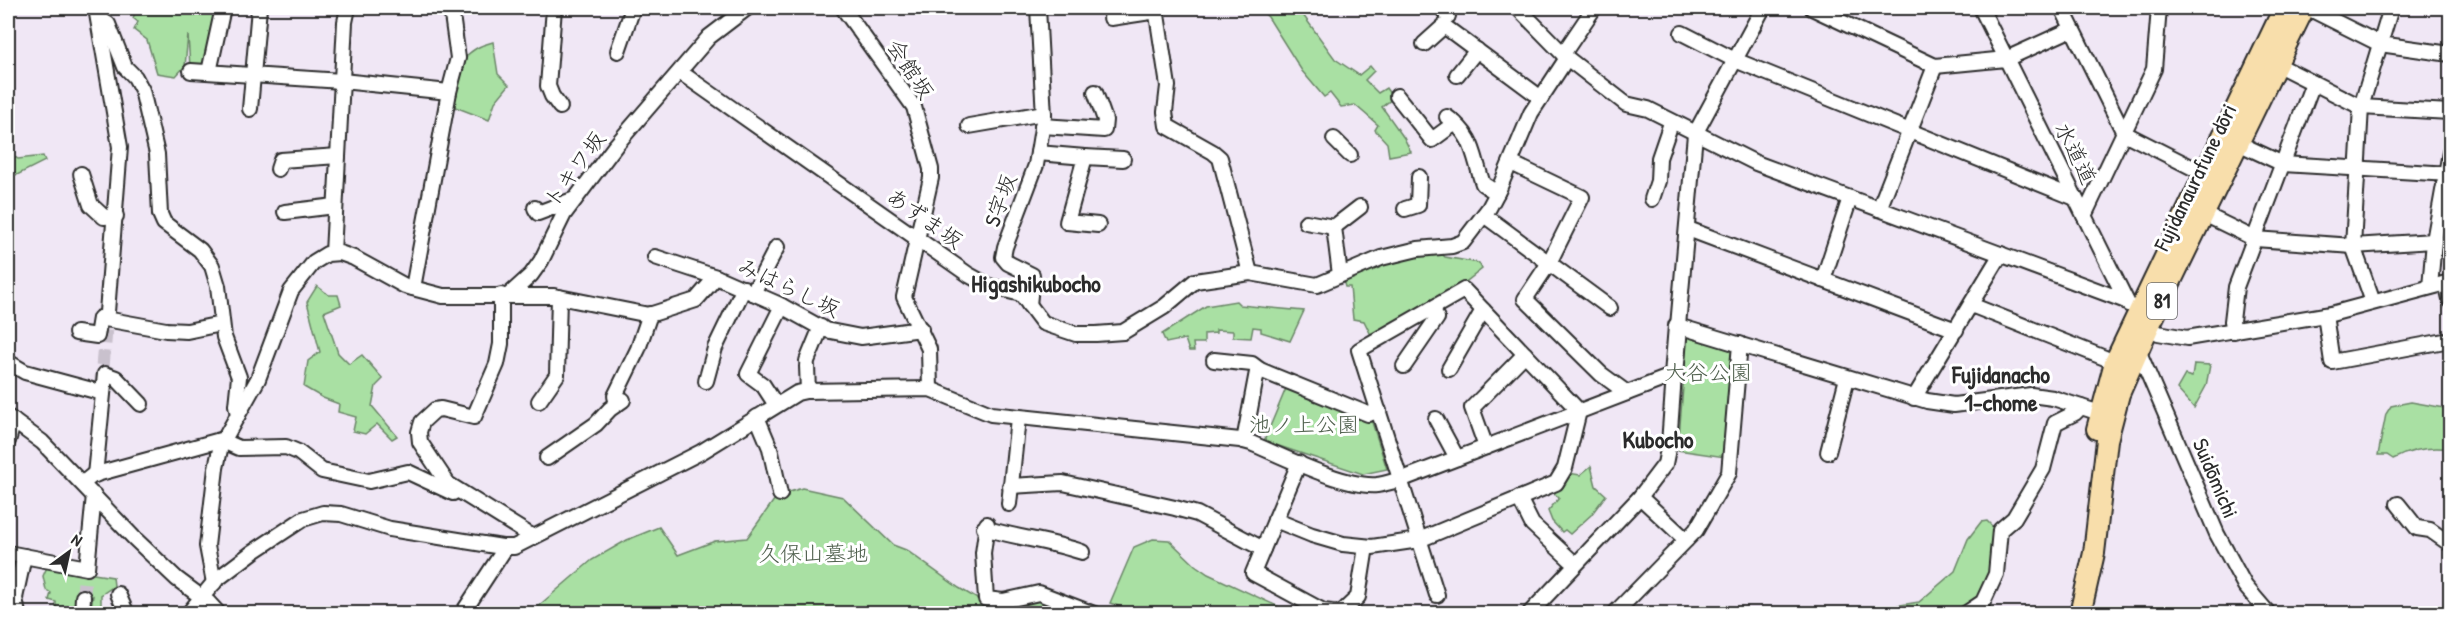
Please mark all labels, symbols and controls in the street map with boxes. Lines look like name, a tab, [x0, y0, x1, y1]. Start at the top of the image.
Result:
street label: 会館坂	[880, 33, 942, 105]
street label: Fujidanaurafune dōri	[2146, 98, 2244, 256]
street label: 水道道	[2048, 117, 2104, 189]
street label: トキワ坂	[536, 125, 612, 213]
street label: S字坂	[977, 169, 1023, 231]
street label: あずま坂	[881, 181, 969, 255]
street label: みはらし坂	[733, 250, 845, 324]
district label: Higashikubocho	[971, 267, 1101, 300]
road number: 81	[2147, 283, 2177, 319]
park label: 大谷公園	[1664, 357, 1752, 387]
district label: Fujidanacho 1-chome	[1951, 358, 2050, 418]
park label: 池ノ上公園	[1249, 409, 1359, 439]
district label: Kubocho	[1623, 423, 1694, 455]
street label: Suidōmichi	[2186, 434, 2246, 522]
north arrow	[39, 522, 99, 582]
text: N	[68, 528, 87, 551]
park label: 久保山墓地	[758, 538, 868, 568]

